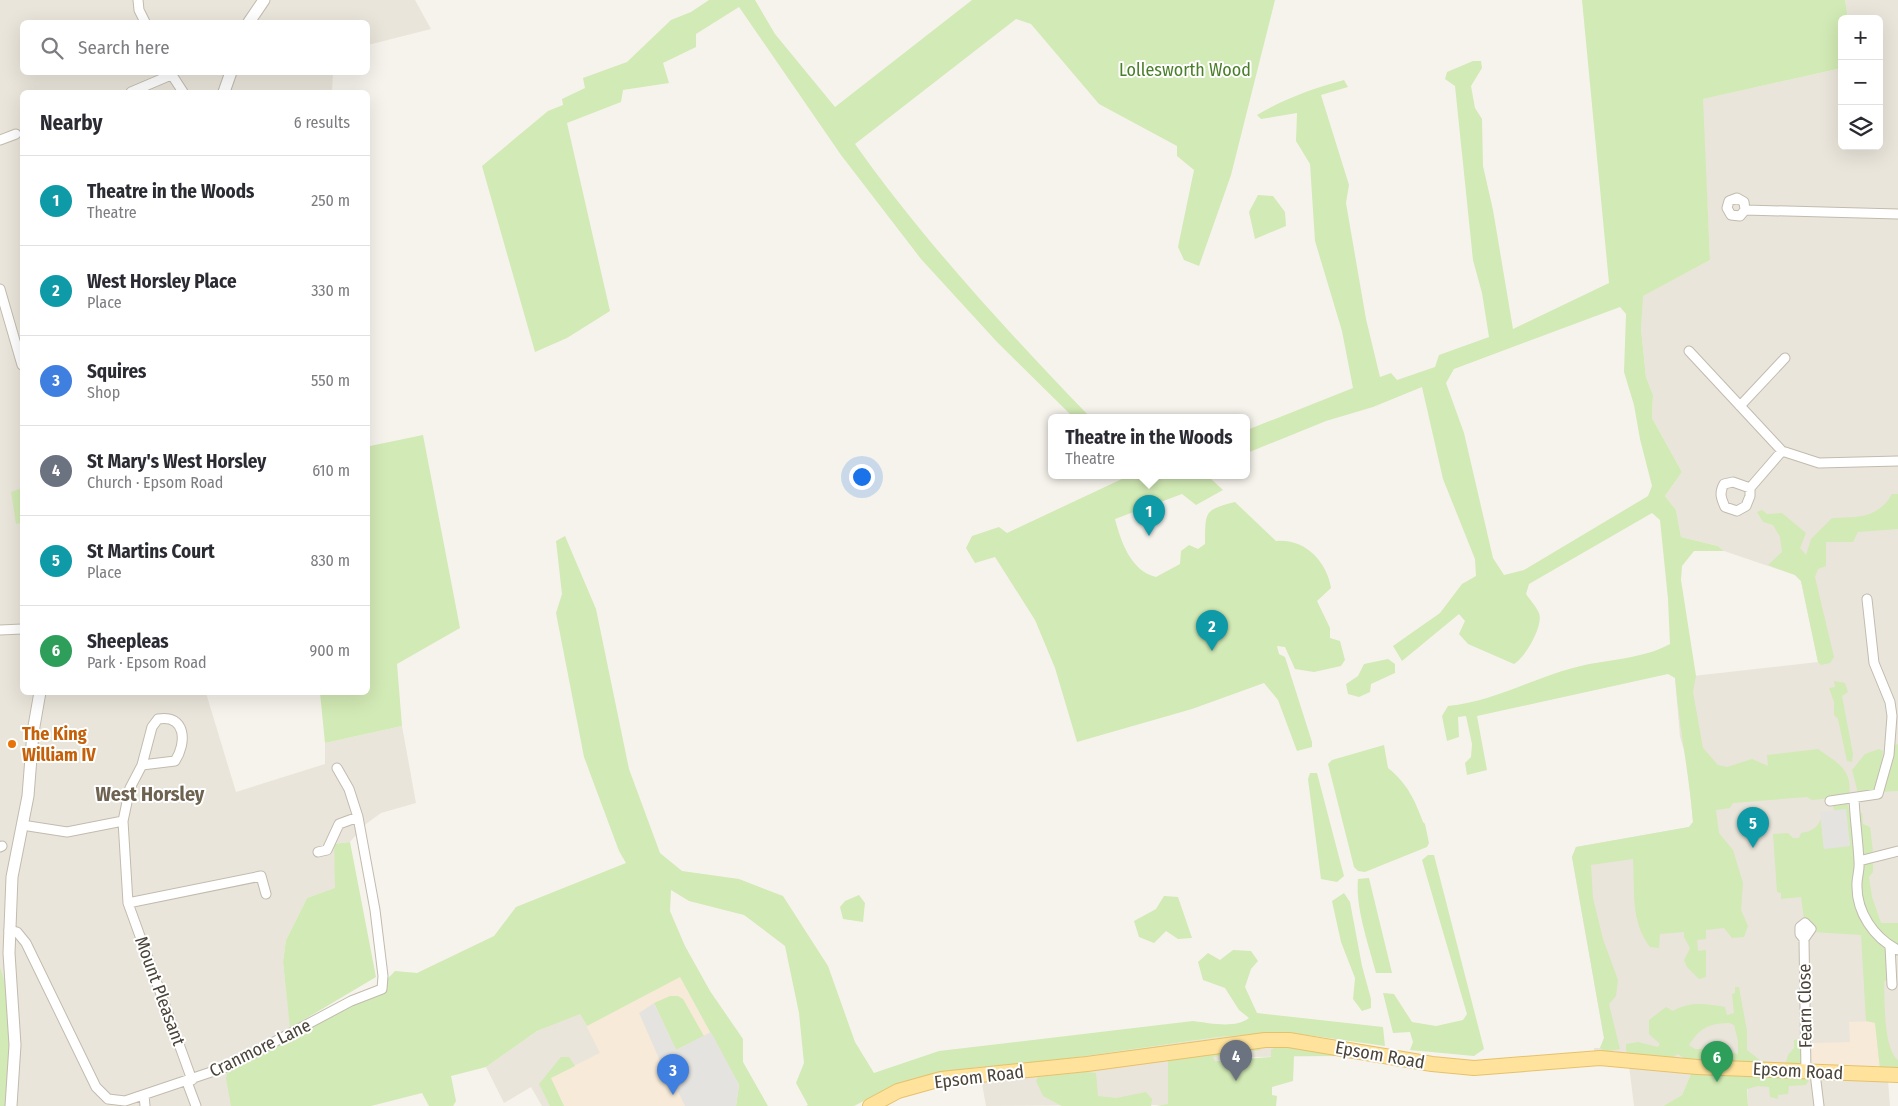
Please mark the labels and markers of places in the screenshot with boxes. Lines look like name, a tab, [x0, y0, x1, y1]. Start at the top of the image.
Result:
pin: 1	[1133, 495, 1165, 536]
pin: 2	[1196, 610, 1228, 651]
place label: The King William IV	[22, 723, 96, 766]
marker: The King William IV	[6, 738, 18, 750]
pin: 5	[1737, 807, 1769, 848]
pin: 4	[1220, 1040, 1252, 1081]
pin: 6	[1701, 1041, 1733, 1082]
pin: 3	[657, 1054, 689, 1095]

